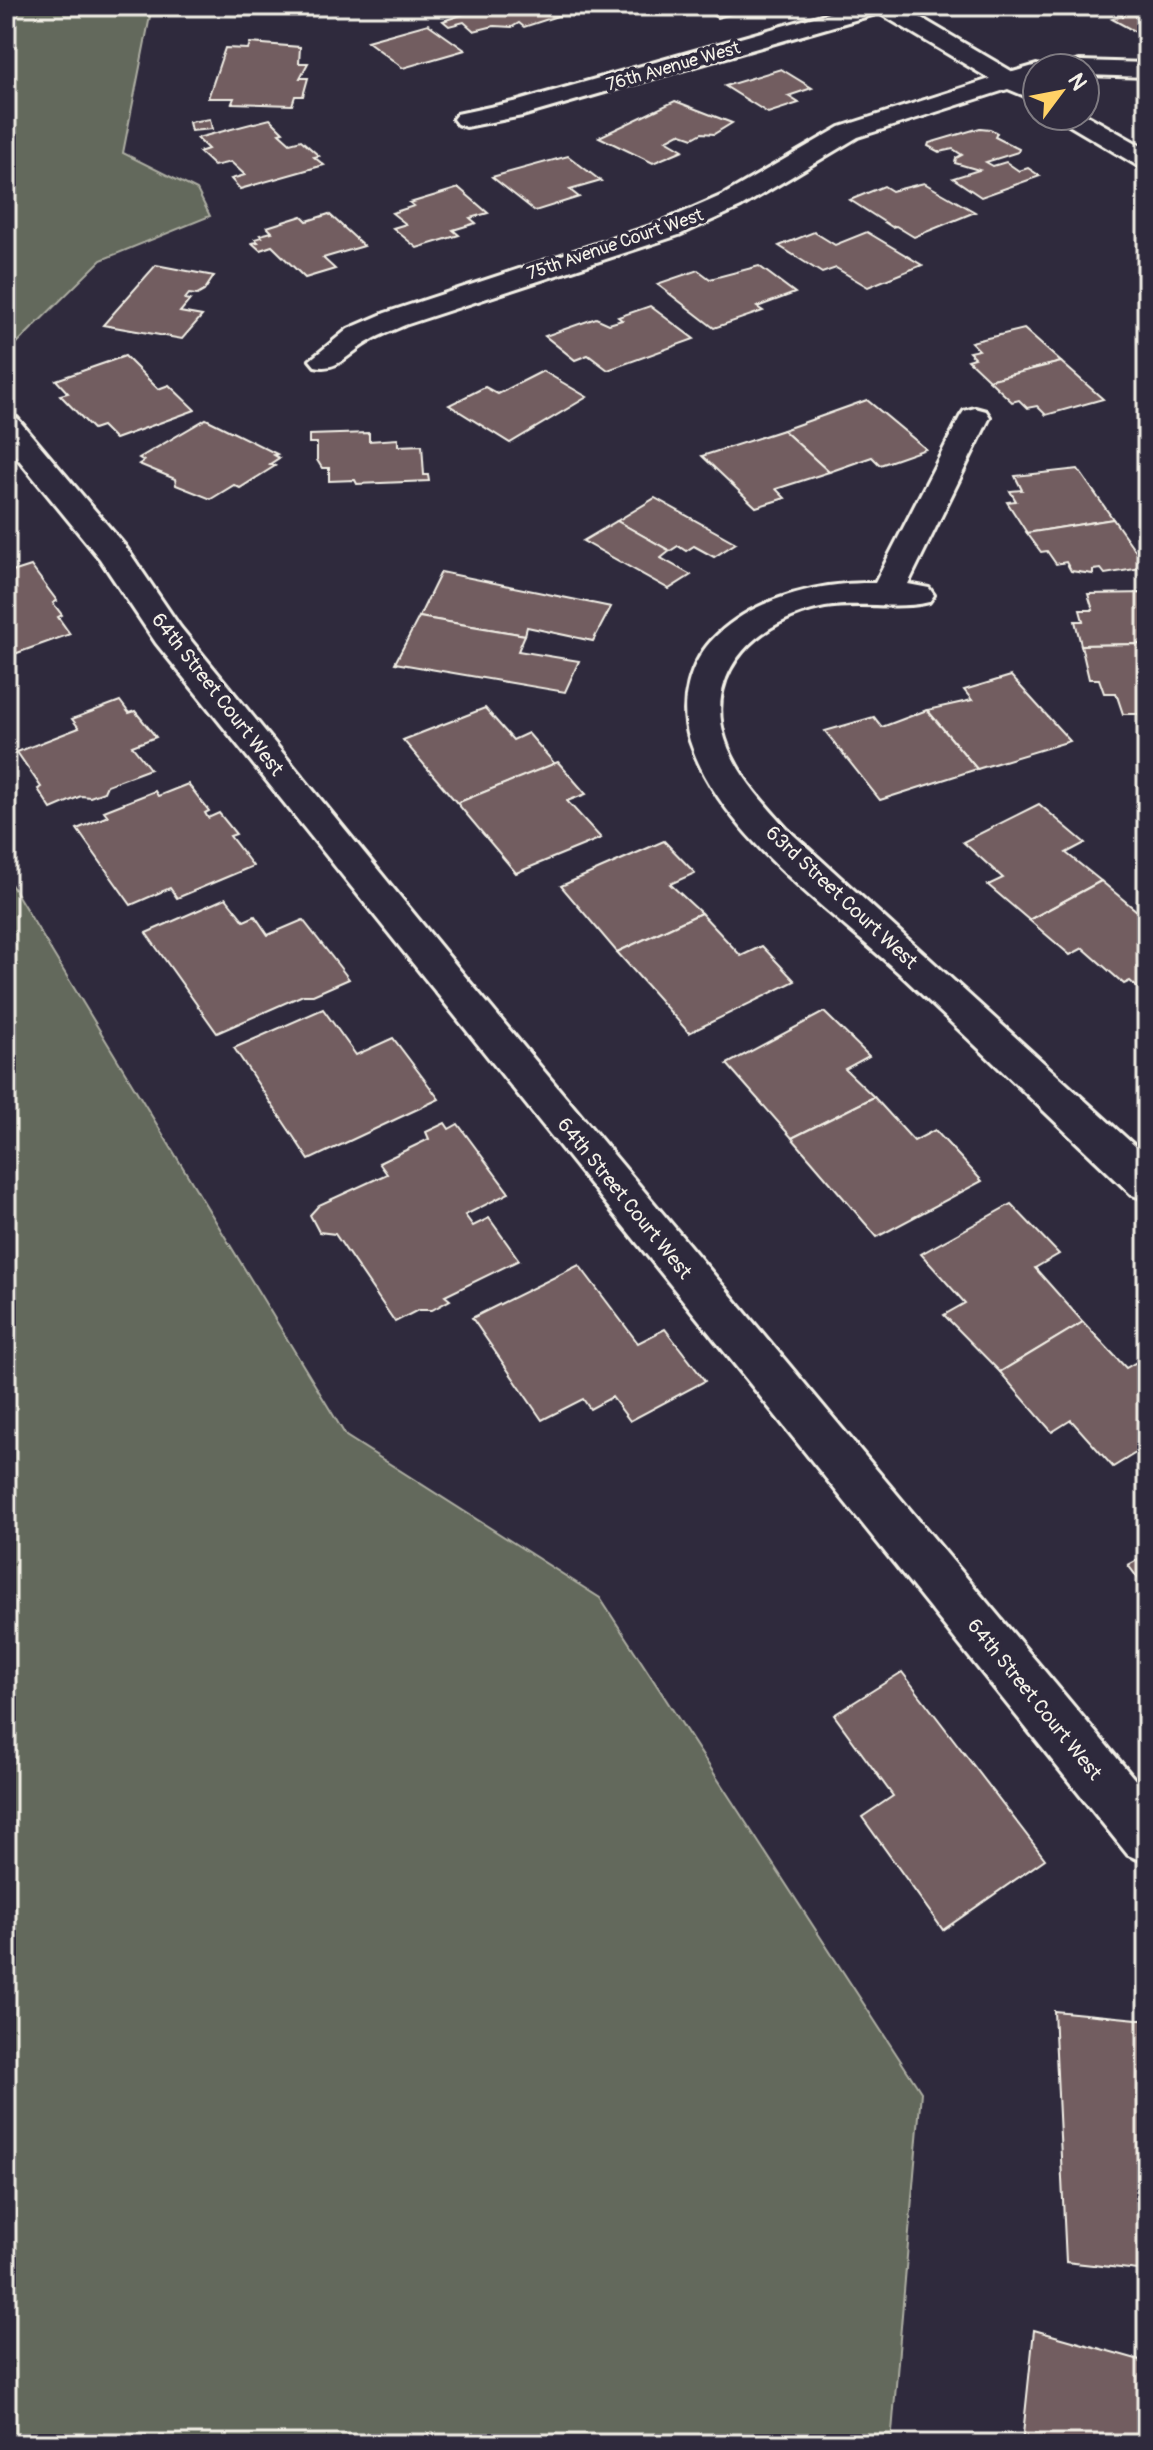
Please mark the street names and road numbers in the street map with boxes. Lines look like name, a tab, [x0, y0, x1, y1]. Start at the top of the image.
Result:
street label: 76th Avenue West	[603, 36, 744, 97]
street label: 75th Avenue Court West	[524, 203, 707, 285]
street label: 64th Street Court West	[146, 608, 290, 782]
street label: 63rd Street Court West	[760, 820, 924, 975]
street label: 64th Street Court West	[552, 1113, 698, 1285]
street label: 64th Street Court West	[962, 1614, 1108, 1786]

